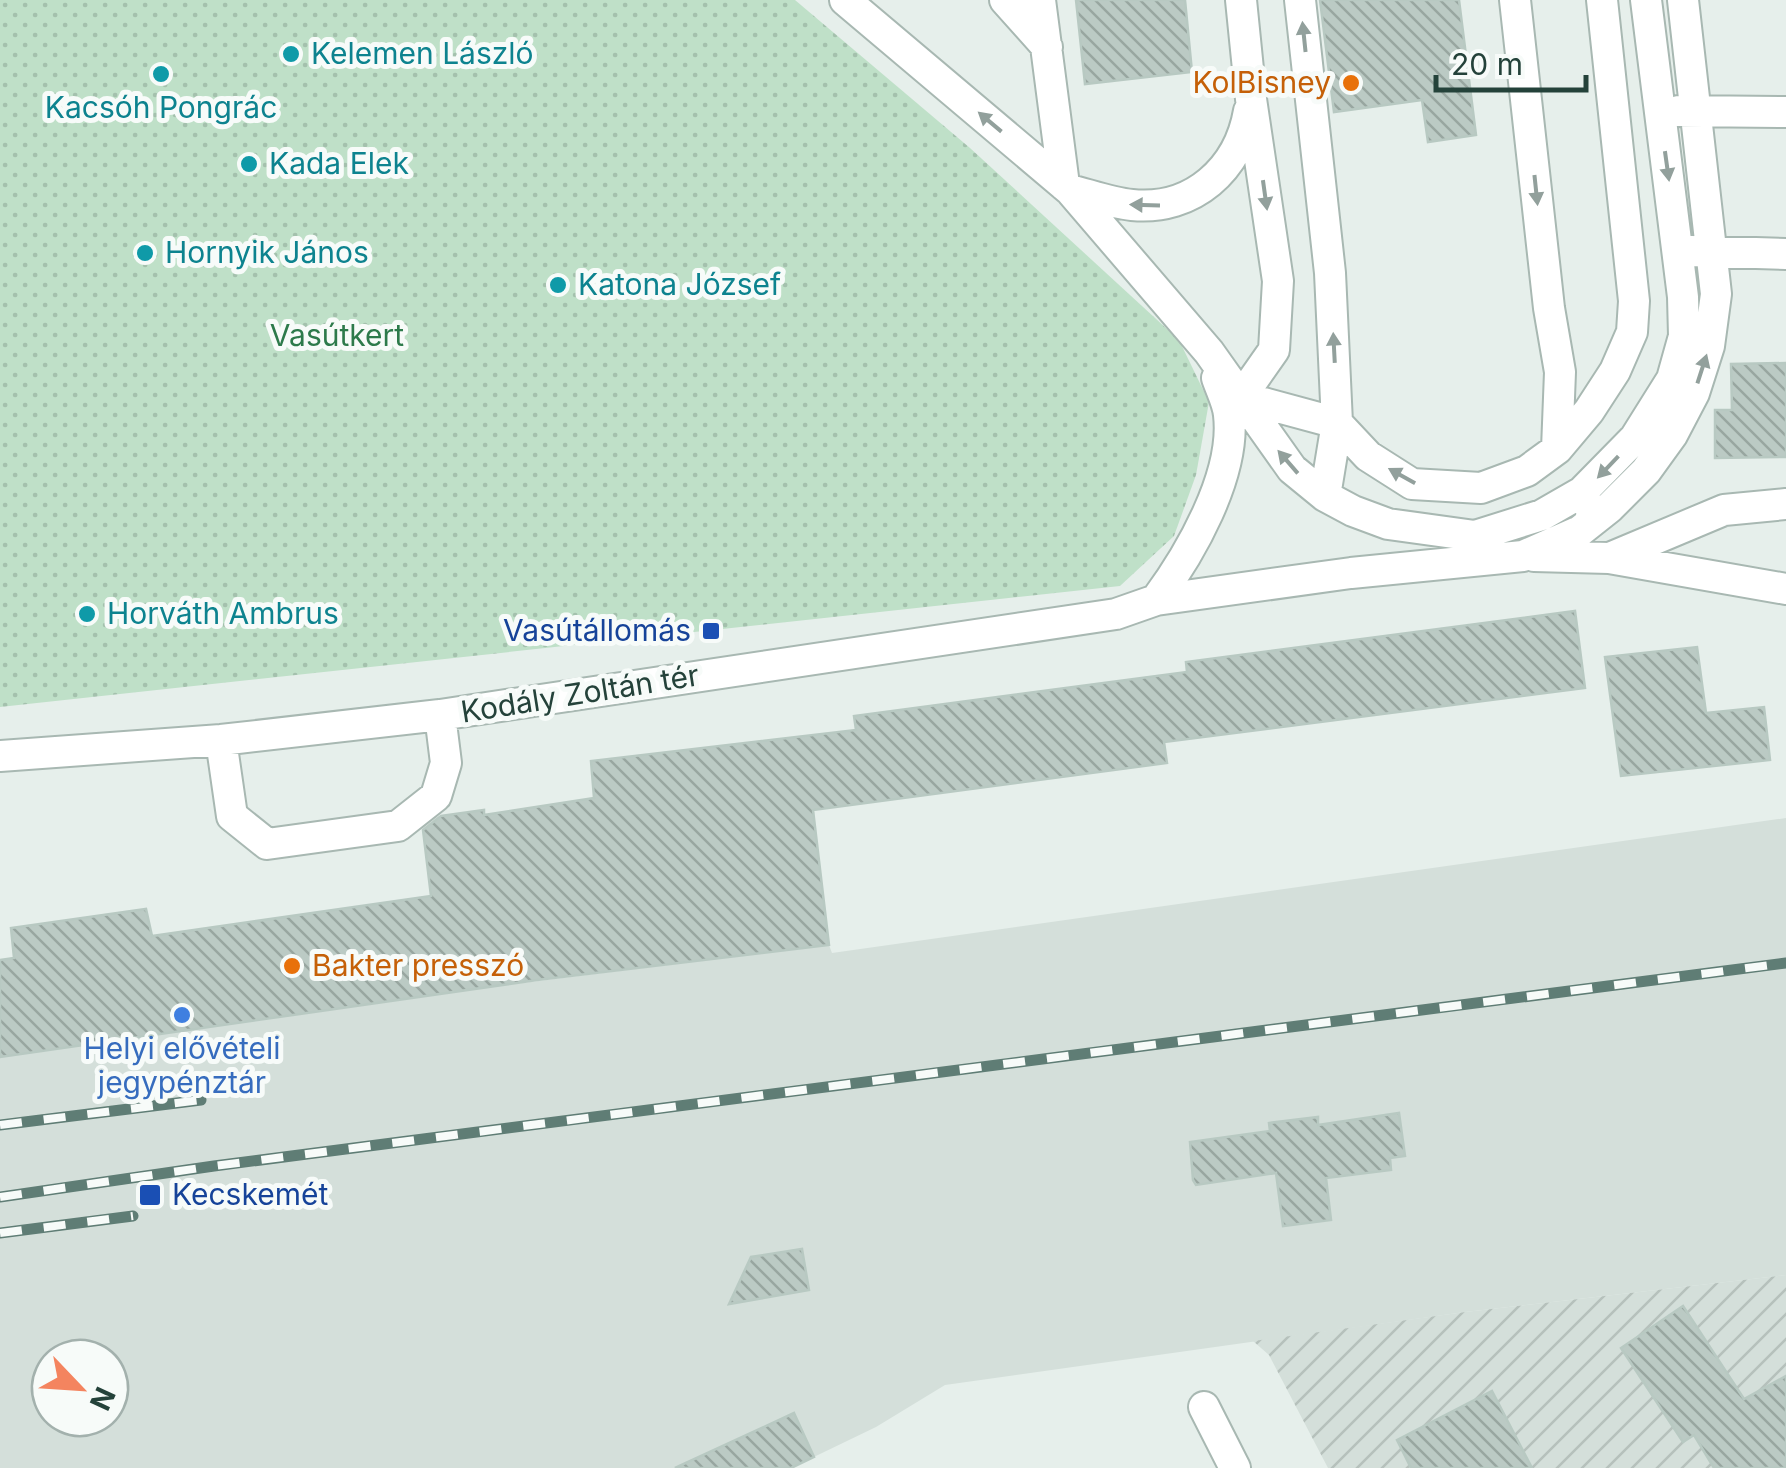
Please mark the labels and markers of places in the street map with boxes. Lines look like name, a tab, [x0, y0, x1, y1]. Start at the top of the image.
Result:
place label: Kelemen László	[311, 35, 534, 71]
marker: Kelemen László	[280, 43, 302, 65]
marker: Kacsóh Pongrác	[150, 63, 172, 85]
place label: KolBisney	[1193, 64, 1331, 100]
marker: KolBisney	[1340, 72, 1362, 94]
place label: Kacsóh Pongrác	[45, 89, 277, 125]
place label: Kada Elek	[269, 145, 409, 181]
marker: Kada Elek	[238, 153, 260, 175]
place label: Hornyik János	[165, 234, 369, 270]
marker: Hornyik János	[134, 242, 156, 264]
place label: Katona József	[578, 266, 781, 302]
marker: Katona József	[547, 274, 569, 296]
place label: Horváth Ambrus	[107, 595, 339, 631]
marker: Horváth Ambrus	[76, 603, 98, 625]
place label: Vasútállomás	[503, 612, 691, 648]
marker: Vasútállomás	[700, 620, 722, 642]
place label: Bakter presszó	[312, 947, 524, 983]
marker: Bakter presszó	[281, 955, 303, 977]
marker: Helyi elővételi jegypénztár	[171, 1004, 193, 1026]
place label: Helyi elővételi jegypénztár	[83, 1030, 281, 1100]
place label: Kecskemét	[172, 1176, 328, 1212]
marker: Kecskemét	[137, 1182, 163, 1208]

